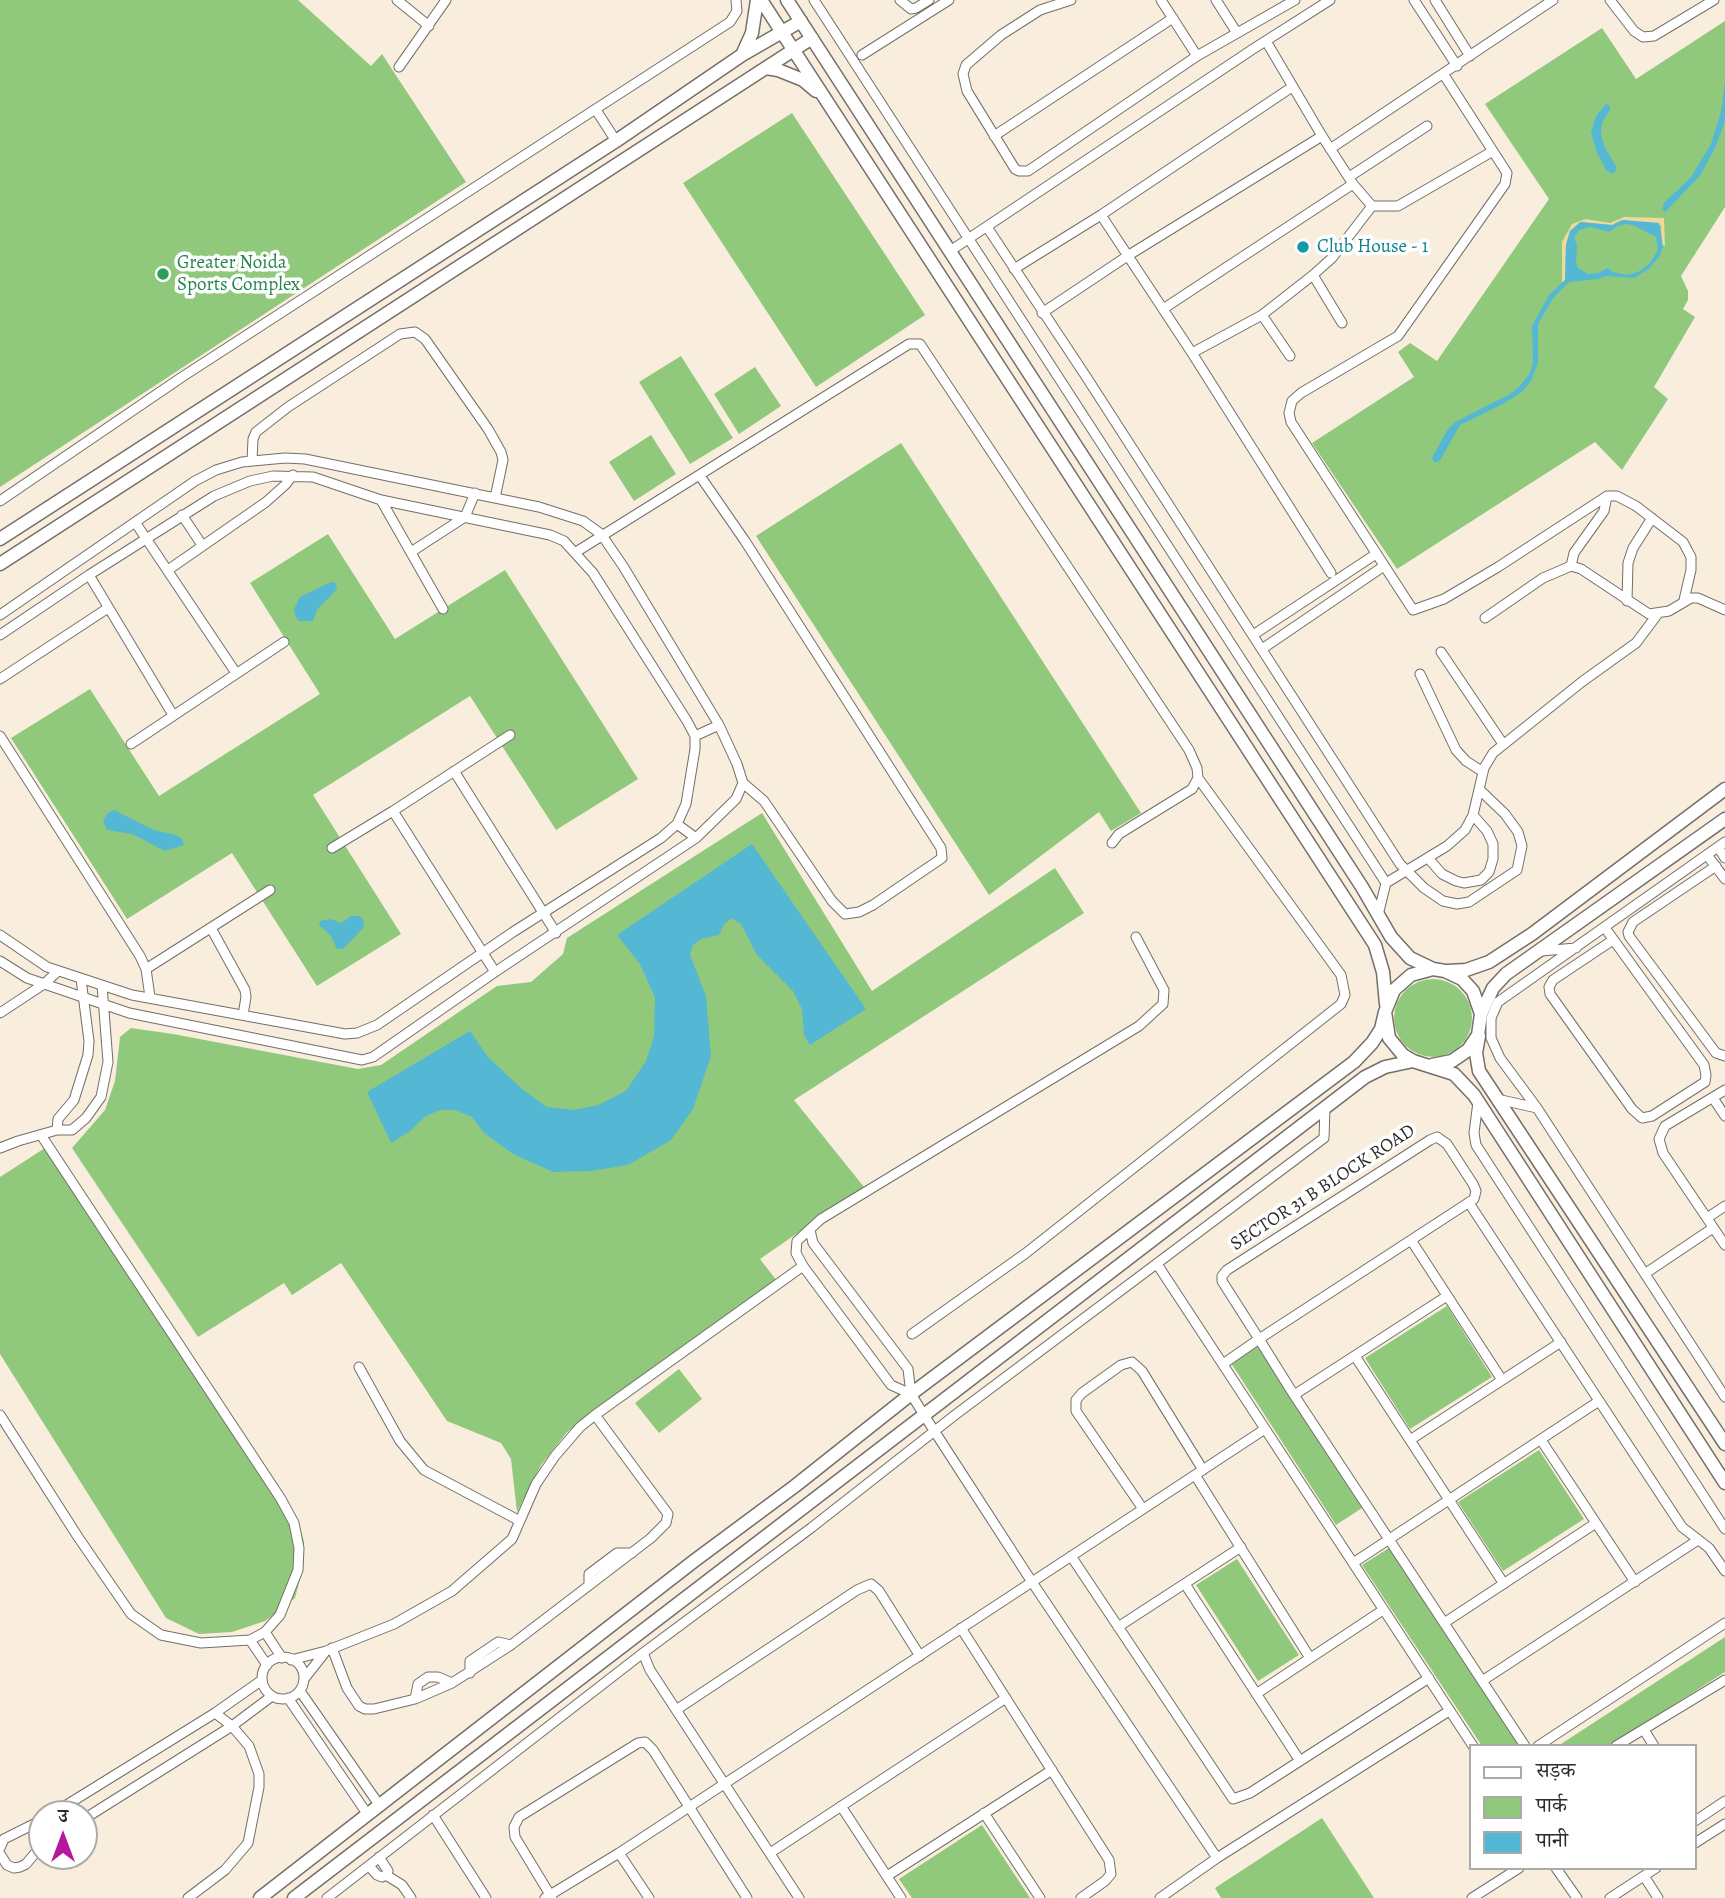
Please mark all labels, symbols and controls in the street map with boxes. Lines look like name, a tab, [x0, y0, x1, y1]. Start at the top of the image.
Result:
place label: Club House - 1	[1317, 236, 1428, 258]
marker: Club House - 1	[1295, 239, 1311, 255]
place label: Greater Noida Sports Complex	[177, 252, 300, 296]
marker: Greater Noida Sports Complex	[155, 266, 171, 282]
street label: SECTOR 31 B BLOCK ROAD	[1227, 1120, 1419, 1256]
legend	[1470, 1744, 1697, 1870]
text: सड़क	[1536, 1756, 1575, 1784]
text: पार्क	[1536, 1791, 1567, 1819]
north arrow	[28, 1800, 98, 1870]
text: उ	[58, 1803, 68, 1829]
text: पानी	[1536, 1826, 1568, 1854]

